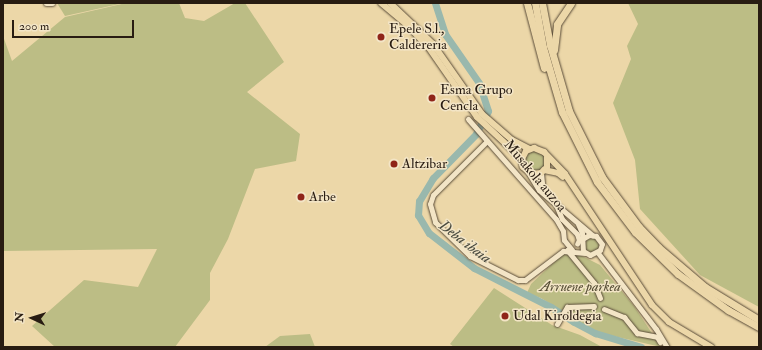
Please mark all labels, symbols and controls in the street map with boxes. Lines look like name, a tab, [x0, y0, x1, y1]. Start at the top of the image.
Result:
scale bar	[14, 12, 136, 38]
text: 200 m	[19, 19, 49, 34]
place label: Epele S.l., Caldereria	[389, 21, 447, 54]
marker: Epele S.l., Caldereria	[376, 32, 386, 42]
place label: Esma Grupo Cencla	[440, 82, 512, 114]
marker: Esma Grupo Cencla	[427, 93, 437, 103]
street label: Musakola auzoa	[500, 137, 570, 215]
place label: Altzibar	[402, 156, 447, 172]
marker: Altzibar	[389, 159, 399, 169]
place label: Arbe	[309, 189, 336, 205]
marker: Arbe	[296, 192, 306, 202]
water label: Deba ibaia	[435, 217, 495, 267]
park label: Arruene parkea	[539, 279, 621, 295]
north arrow	[12, 298, 52, 338]
place label: Udal Kiroldegia	[513, 308, 602, 324]
marker: Udal Kiroldegia	[500, 311, 510, 321]
text: N	[13, 312, 26, 323]

